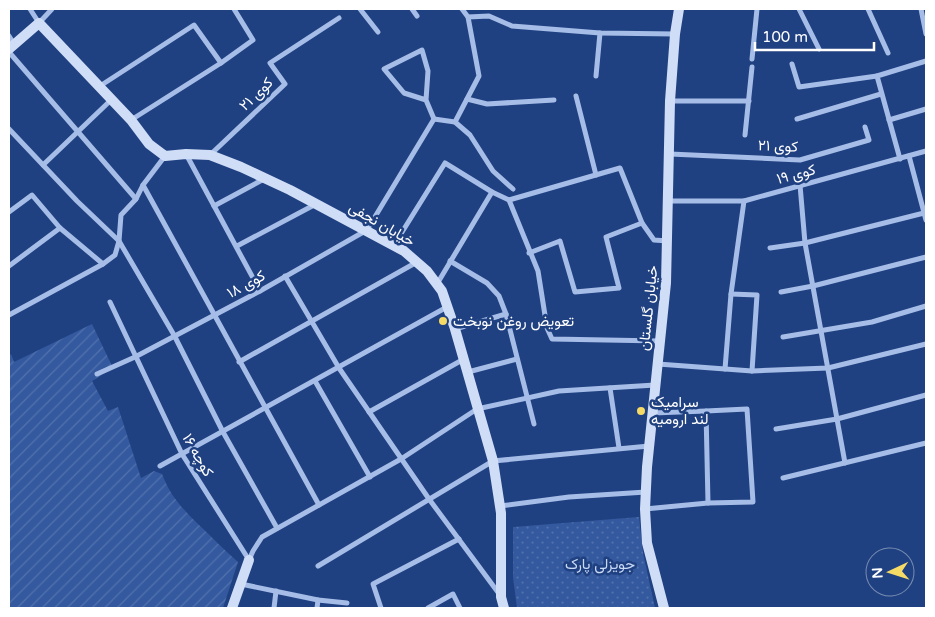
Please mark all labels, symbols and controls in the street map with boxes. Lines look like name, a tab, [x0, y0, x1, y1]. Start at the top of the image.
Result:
scale bar	[755, 20, 874, 52]
text: 100 m	[762, 28, 808, 46]
street label: کوی ۲۱	[235, 73, 278, 115]
street label: کوی ۲۱	[758, 136, 799, 157]
street label: کوی ۱۹	[775, 160, 818, 189]
street label: خیابان نجفی	[345, 198, 418, 251]
street label: خیابان گلستان	[635, 264, 661, 352]
street label: کوی ۱۸	[224, 266, 269, 303]
place label: تعویض روغن نوبخت	[453, 312, 575, 331]
marker: تعویض روغن نوبخت	[437, 315, 449, 327]
place label: سرامیک لند ارومیه	[651, 393, 709, 428]
marker: سرامیک لند ارومیه	[635, 405, 647, 417]
street label: کوچه ۱۶	[178, 430, 218, 481]
north arrow	[865, 547, 915, 597]
park label: جویزلی پارک	[565, 555, 635, 574]
text: N	[869, 567, 886, 579]

